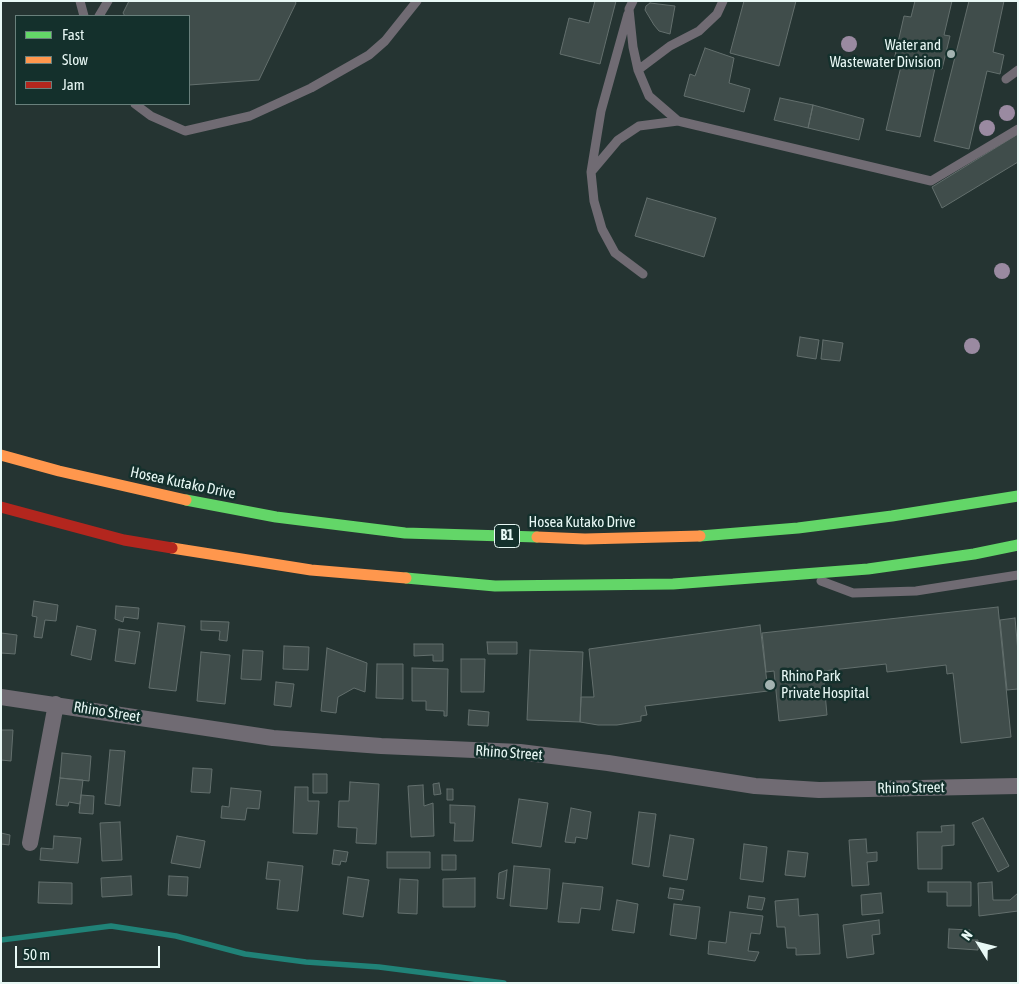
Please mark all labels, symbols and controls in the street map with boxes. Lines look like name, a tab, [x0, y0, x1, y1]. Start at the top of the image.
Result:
legend	[15, 15, 190, 105]
text: Fast	[62, 26, 84, 43]
place label: Water and Wastewater Division	[830, 36, 941, 71]
marker: Water and Wastewater Division	[945, 48, 957, 60]
text: Slow	[62, 51, 88, 68]
text: Jam	[62, 76, 85, 93]
street label: Hosea Kutako Drive	[129, 463, 237, 503]
street label: Hosea Kutako Drive	[528, 513, 636, 531]
road number: B1	[494, 524, 520, 548]
place label: Rhino Park Private Hospital	[781, 667, 869, 702]
marker: Rhino Park Private Hospital	[763, 678, 777, 692]
street label: Rhino Street	[72, 698, 142, 726]
street label: Rhino Street	[475, 742, 543, 764]
street label: Rhino Street	[877, 778, 945, 798]
north arrow	[954, 919, 1004, 969]
text: N	[958, 927, 976, 943]
scale bar	[18, 936, 162, 968]
text: 50 m	[23, 946, 50, 963]

